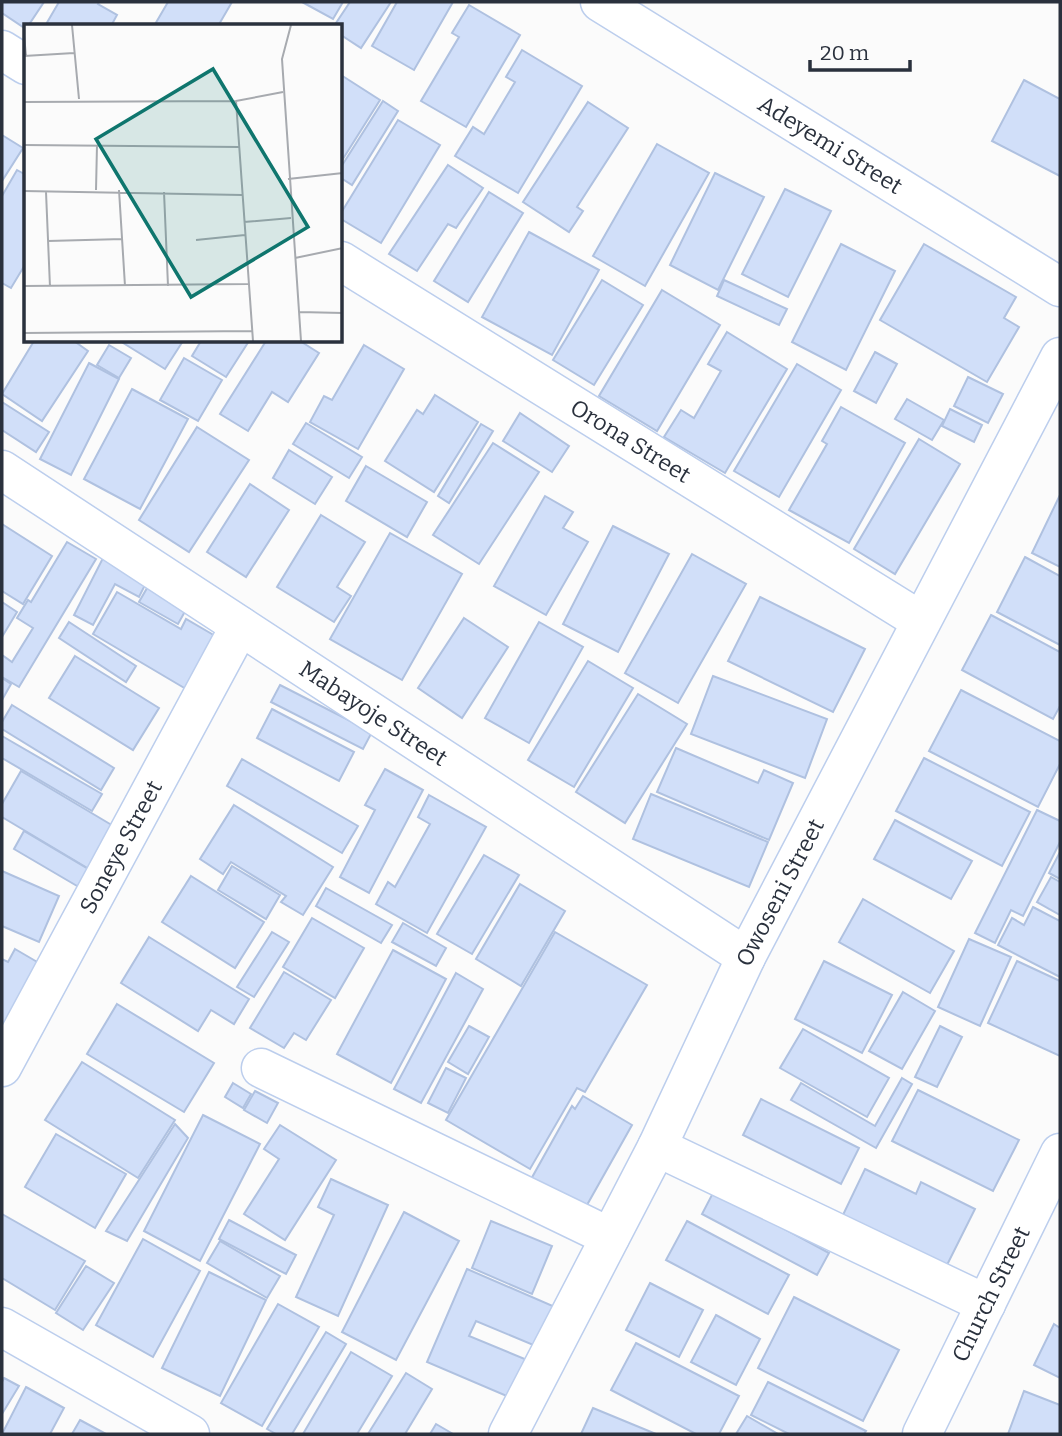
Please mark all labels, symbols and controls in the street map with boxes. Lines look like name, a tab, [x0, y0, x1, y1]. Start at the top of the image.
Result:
inset map	[24, 24, 343, 343]
scale bar	[810, 28, 910, 72]
text: 20 m	[820, 40, 869, 66]
street label: Adeyemi Street	[753, 90, 908, 200]
street label: Orona Street	[565, 393, 696, 489]
street label: Mabayoje Street	[294, 655, 453, 772]
street label: Soneye Street	[73, 776, 168, 918]
street label: Owoseni Street	[730, 814, 830, 971]
street label: Church Street	[946, 1222, 1036, 1366]

